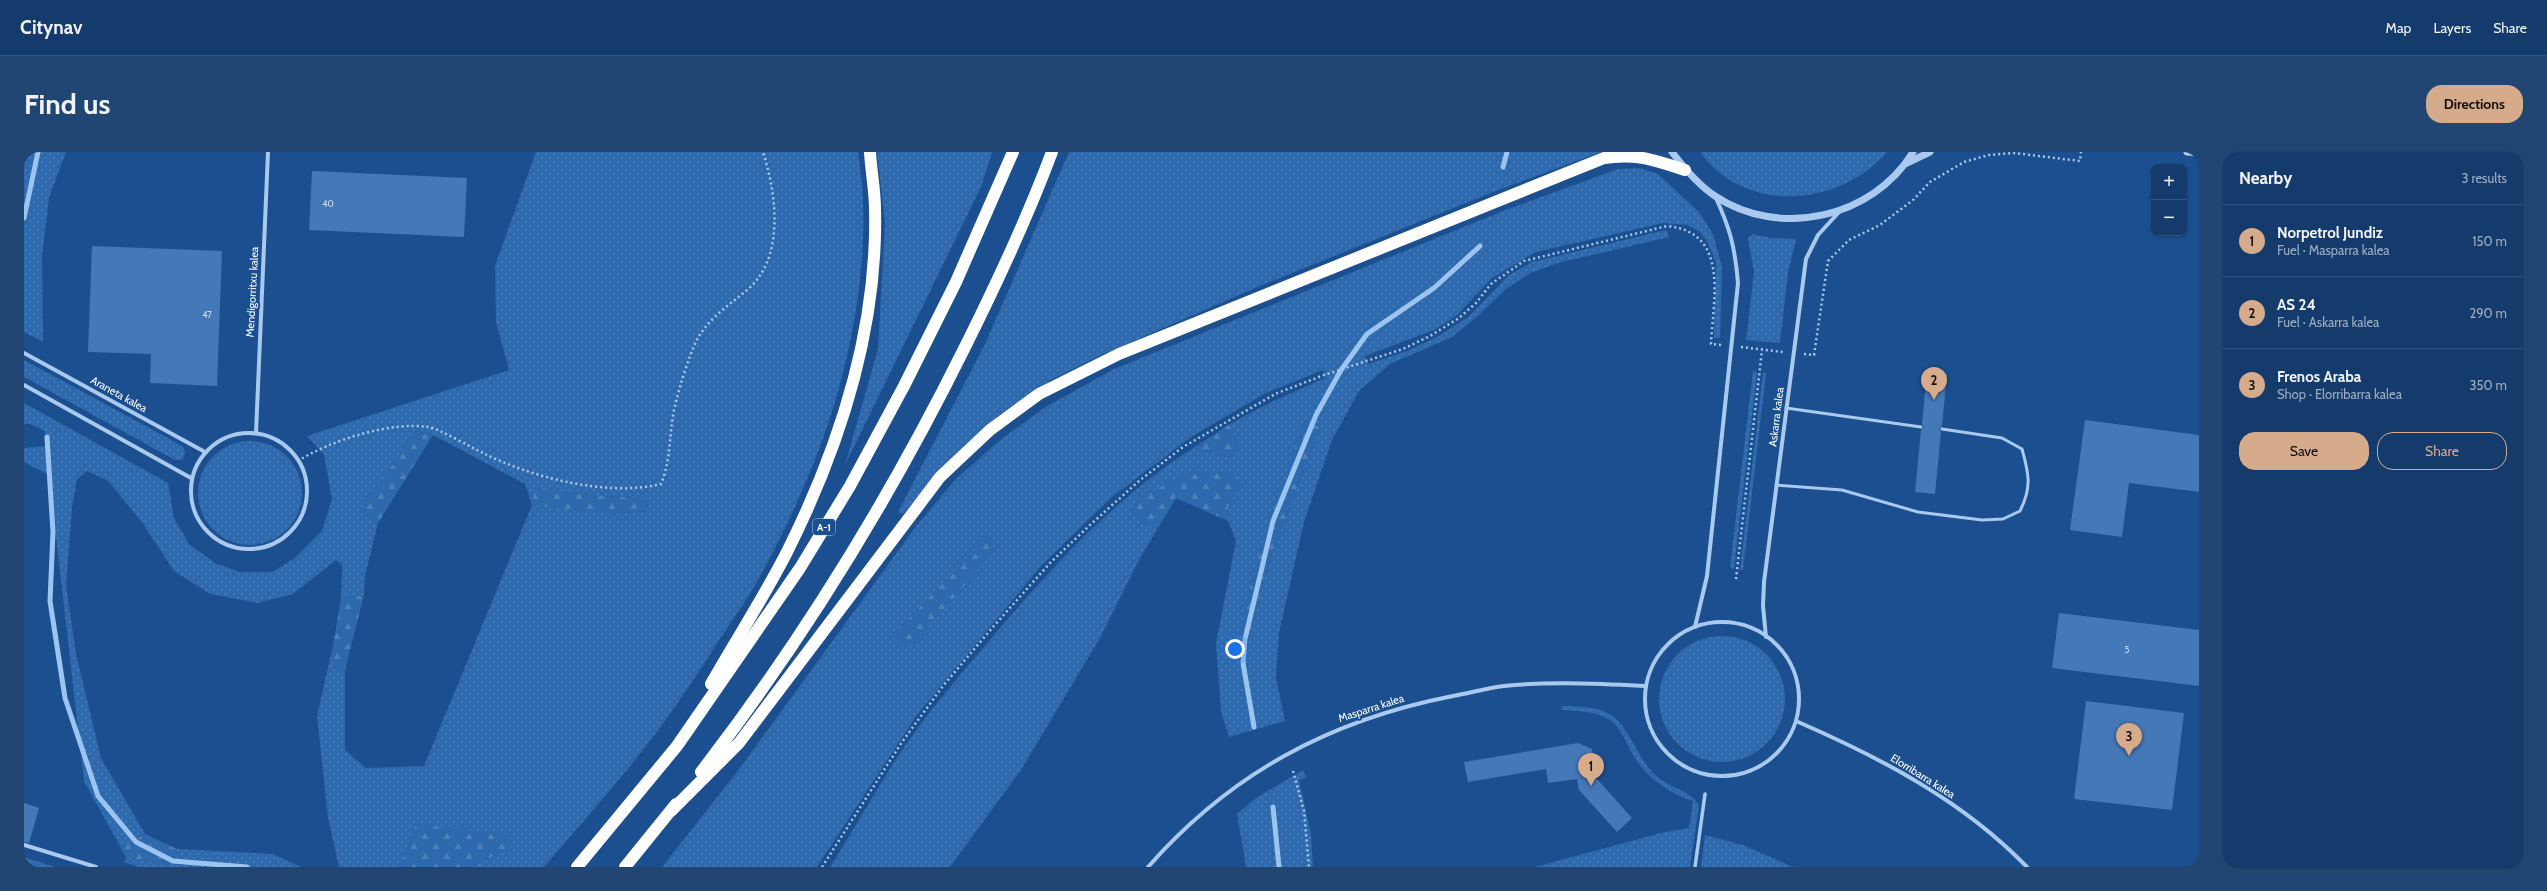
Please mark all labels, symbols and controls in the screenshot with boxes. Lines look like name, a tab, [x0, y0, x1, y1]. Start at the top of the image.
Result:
text: Citynav	[20, 16, 82, 39]
text: Map	[2386, 19, 2411, 37]
text: Layers	[2433, 19, 2471, 37]
text: Share	[2493, 19, 2527, 37]
button: Directions	[2426, 85, 2523, 123]
text: Find us	[24, 87, 110, 121]
map controls	[2151, 164, 2187, 236]
button: +	[2151, 164, 2187, 200]
text: Nearby	[2239, 168, 2292, 188]
text: 3 results	[2461, 170, 2507, 186]
house number: 40	[322, 198, 334, 209]
button: −	[2151, 200, 2187, 236]
text: Norpetrol Jundiz	[2277, 224, 2383, 242]
text: 1	[2250, 233, 2254, 249]
text: 150 m	[2472, 233, 2507, 249]
text: Fuel · Masparra kalea	[2277, 242, 2390, 258]
street label: Mendigorritxu kalea	[243, 246, 261, 338]
text: AS 24	[2277, 296, 2316, 314]
text: 2	[2249, 305, 2255, 321]
text: 290 m	[2469, 305, 2507, 321]
house number: 47	[202, 309, 212, 320]
text: Fuel · Askarra kalea	[2277, 314, 2379, 330]
pin: 2	[1921, 367, 1947, 400]
text: Frenos Araba	[2277, 368, 2361, 386]
street label: Araneta kalea	[88, 373, 150, 416]
text: 3	[2248, 377, 2256, 393]
text: 350 m	[2470, 377, 2507, 393]
street label: Askarra kalea	[1765, 386, 1787, 447]
text: Shop · Elorribarra kalea	[2277, 386, 2402, 402]
button: Save	[2239, 432, 2369, 470]
button: Share	[2377, 432, 2507, 470]
road number: A-1	[813, 519, 835, 535]
your location	[1225, 639, 1245, 659]
house number: 5	[2125, 644, 2130, 655]
street label: Masparra kalea	[1336, 691, 1406, 725]
pin: 3	[2116, 723, 2142, 756]
street label: Elorribarra kalea	[1888, 751, 1959, 802]
pin: 1	[1578, 753, 1604, 786]

